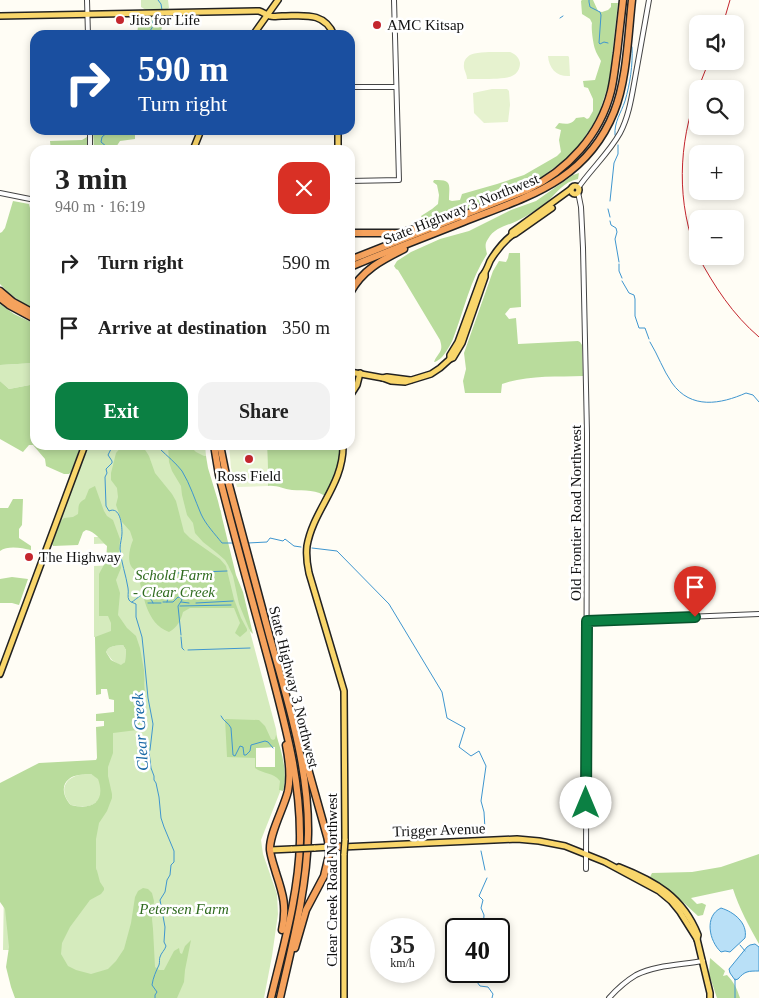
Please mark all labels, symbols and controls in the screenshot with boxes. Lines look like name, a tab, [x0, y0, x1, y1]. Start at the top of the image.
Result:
place label: Jits for Life	[130, 12, 200, 28]
marker: Jits for Life	[114, 14, 126, 26]
map controls	[689, 15, 744, 265]
button: sound	[689, 15, 744, 70]
place label: AMC Kitsap	[387, 17, 464, 33]
marker: AMC Kitsap	[371, 19, 383, 31]
icon: right	[55, 50, 120, 115]
text: 590 m	[138, 50, 228, 89]
button: search	[689, 80, 744, 135]
text: Turn right	[138, 91, 227, 116]
button: +	[689, 145, 744, 200]
text: 3 min	[55, 162, 128, 195]
button: close	[278, 162, 330, 214]
street label: State Highway 3 Northwest	[381, 170, 542, 248]
text: 940 m · 16:19	[55, 198, 145, 215]
button: −	[689, 210, 744, 265]
icon: right	[55, 249, 83, 277]
text: Turn right	[98, 252, 183, 273]
text: 590 m	[282, 252, 330, 273]
icon: arrive	[55, 314, 83, 342]
text: Arrive at destination	[98, 317, 267, 338]
text: 350 m	[282, 317, 330, 338]
button: Exit	[55, 382, 188, 440]
button: Share	[198, 382, 330, 440]
street label: Old Frontier Road Northwest	[568, 424, 584, 601]
marker: Ross Field	[243, 453, 255, 465]
place label: Ross Field	[217, 468, 281, 484]
place label: The Highway	[39, 549, 122, 565]
marker: The Highway	[23, 551, 35, 563]
pin	[674, 566, 716, 617]
park label: Schold Farm - Clear Creek	[133, 567, 215, 600]
icon: arrive	[681, 573, 709, 601]
street label: State Highway 3 Northwest	[266, 604, 322, 770]
water label: Clear Creek	[129, 692, 151, 772]
position arrow	[559, 776, 611, 828]
street label: Clear Creek Road Northwest	[324, 792, 340, 967]
street label: Trigger Avenue	[392, 820, 486, 840]
park label: Petersen Farm	[138, 901, 229, 917]
speed limit sign: 40	[445, 918, 510, 983]
text: 35	[390, 931, 415, 958]
text: km/h	[390, 956, 415, 970]

